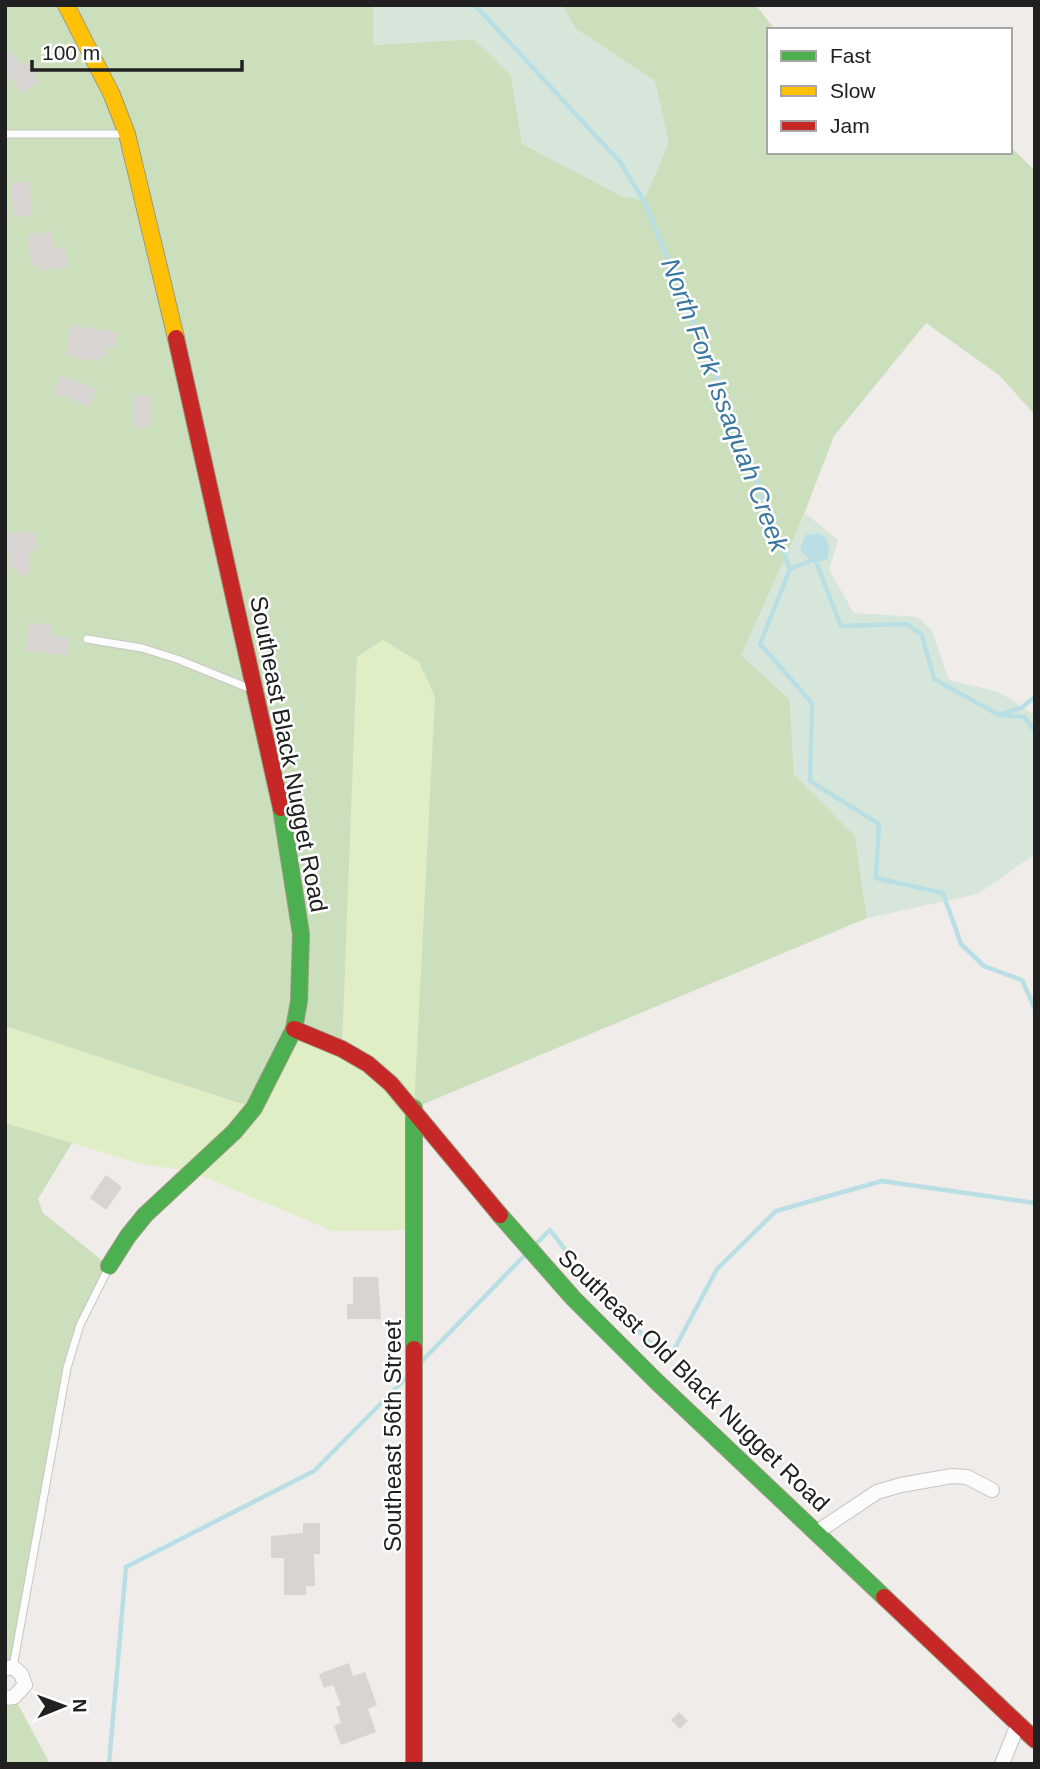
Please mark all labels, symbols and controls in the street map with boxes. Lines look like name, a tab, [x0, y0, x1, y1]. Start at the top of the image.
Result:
scale bar	[32, 28, 242, 72]
legend	[767, 28, 1012, 154]
text: 100 m	[42, 41, 100, 64]
text: Fast	[830, 44, 871, 67]
text: Slow	[830, 79, 876, 102]
text: Jam	[830, 114, 870, 137]
water label: North Fork Issaquah Creek	[655, 254, 796, 558]
street label: Southeast Black Nugget Road	[245, 594, 333, 914]
street label: Southeast Old Black Nugget Road	[553, 1243, 835, 1517]
street label: Southeast 56th Street	[379, 1320, 406, 1552]
north arrow	[28, 1671, 98, 1741]
text: N	[69, 1699, 90, 1713]

